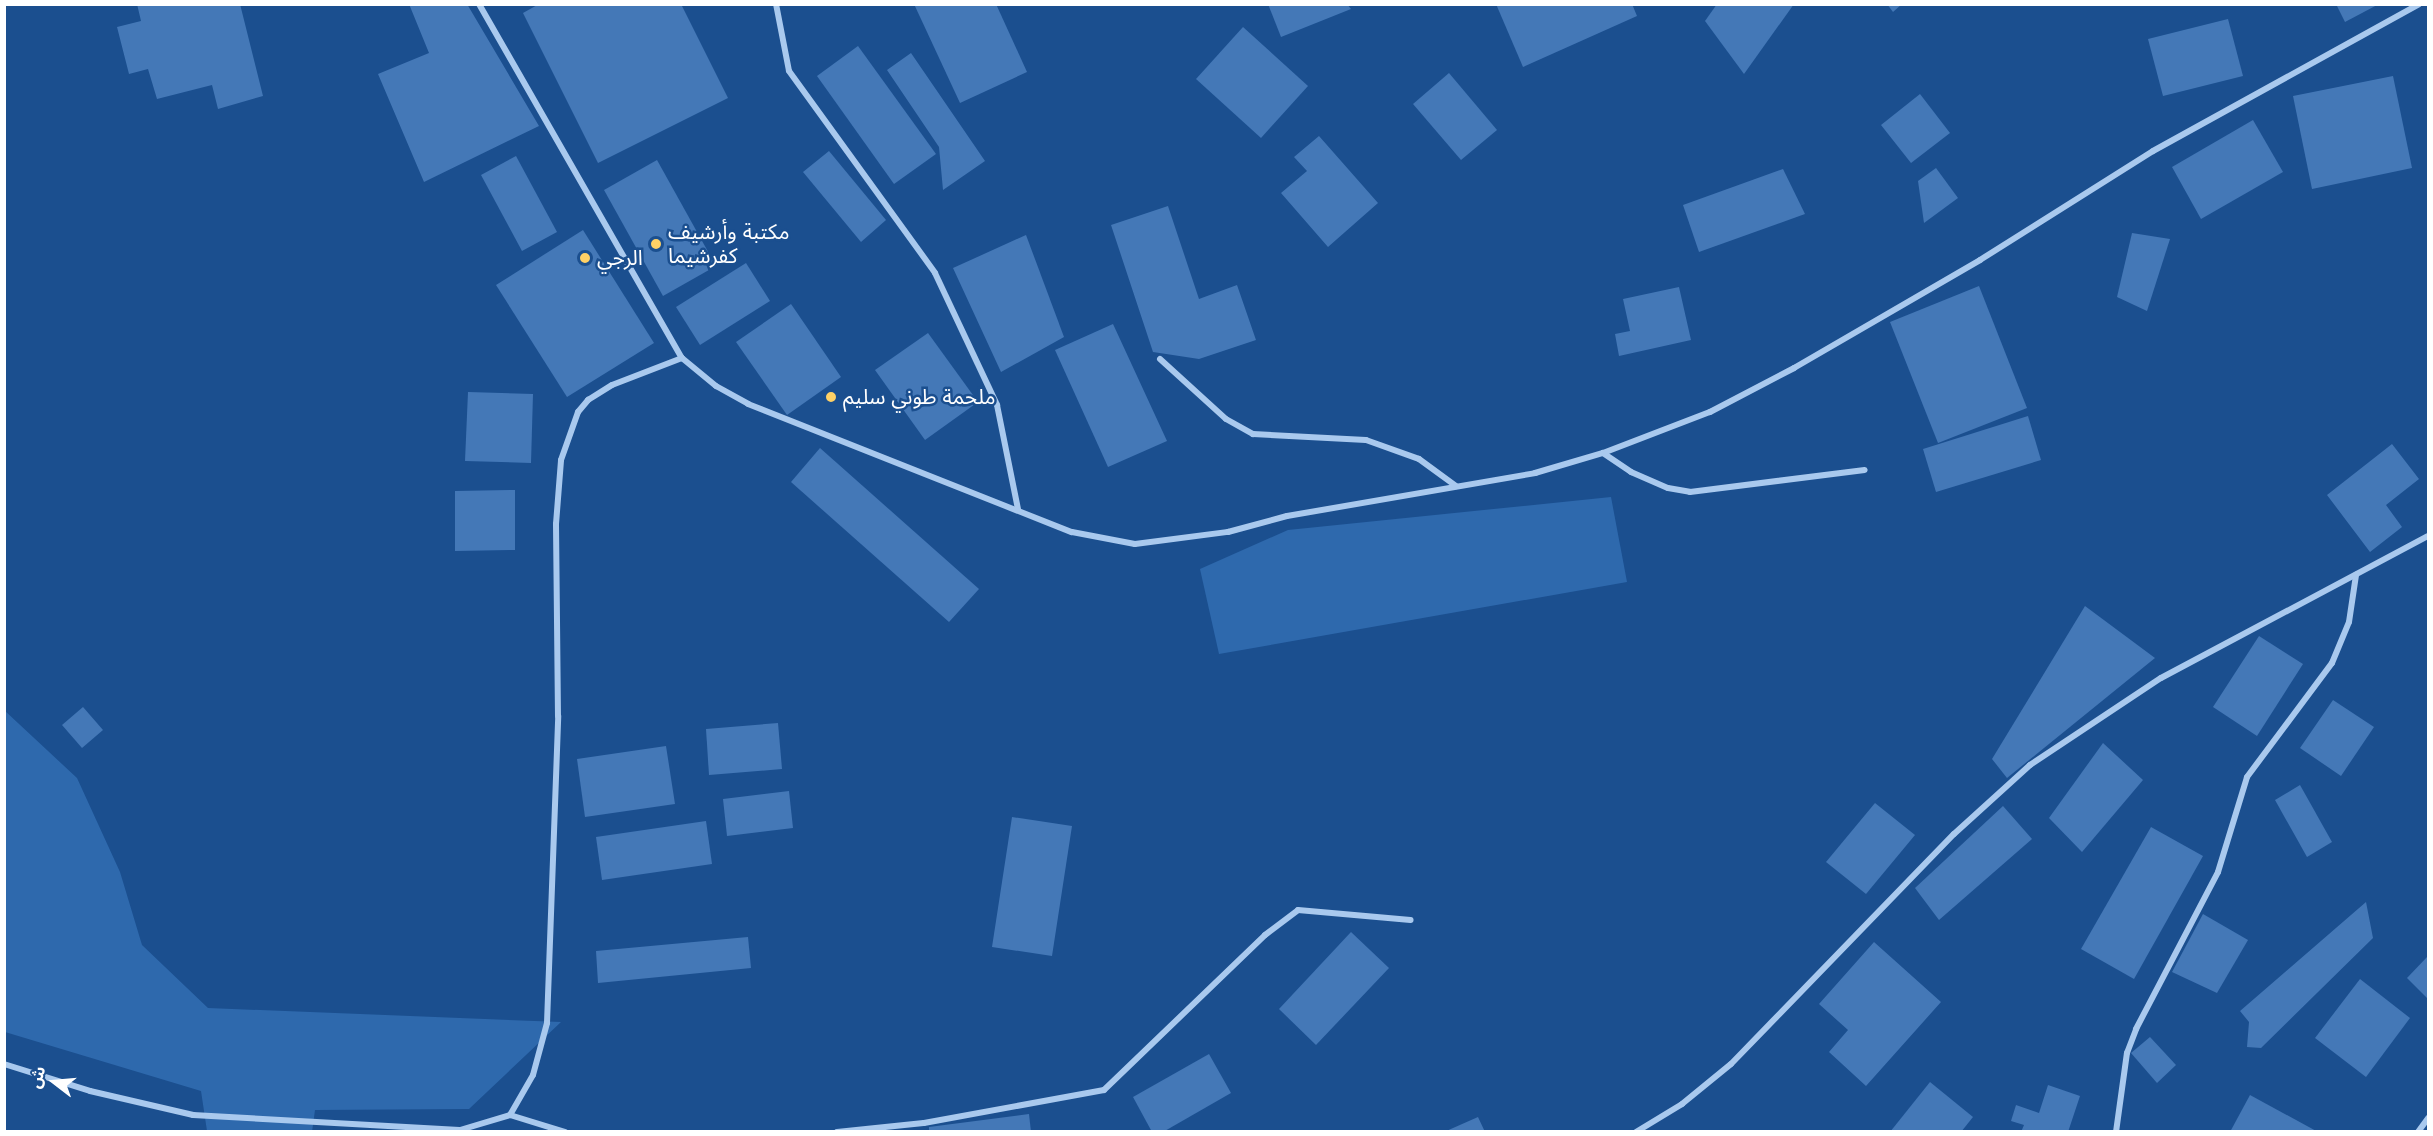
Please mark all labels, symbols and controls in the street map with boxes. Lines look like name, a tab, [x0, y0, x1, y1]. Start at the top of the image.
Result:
place label: مكتبة وأرشيف كفرشيما	[668, 219, 790, 269]
marker: مكتبة وأرشيف كفرشيما	[649, 237, 663, 251]
place label: الرجي	[597, 245, 643, 271]
marker: الرجي	[578, 251, 592, 265]
place label: ملحمة طوني سليم	[843, 384, 995, 410]
marker: ملحمة طوني سليم	[824, 390, 838, 404]
north arrow	[24, 1052, 84, 1112]
text: ش	[24, 1064, 49, 1090]

